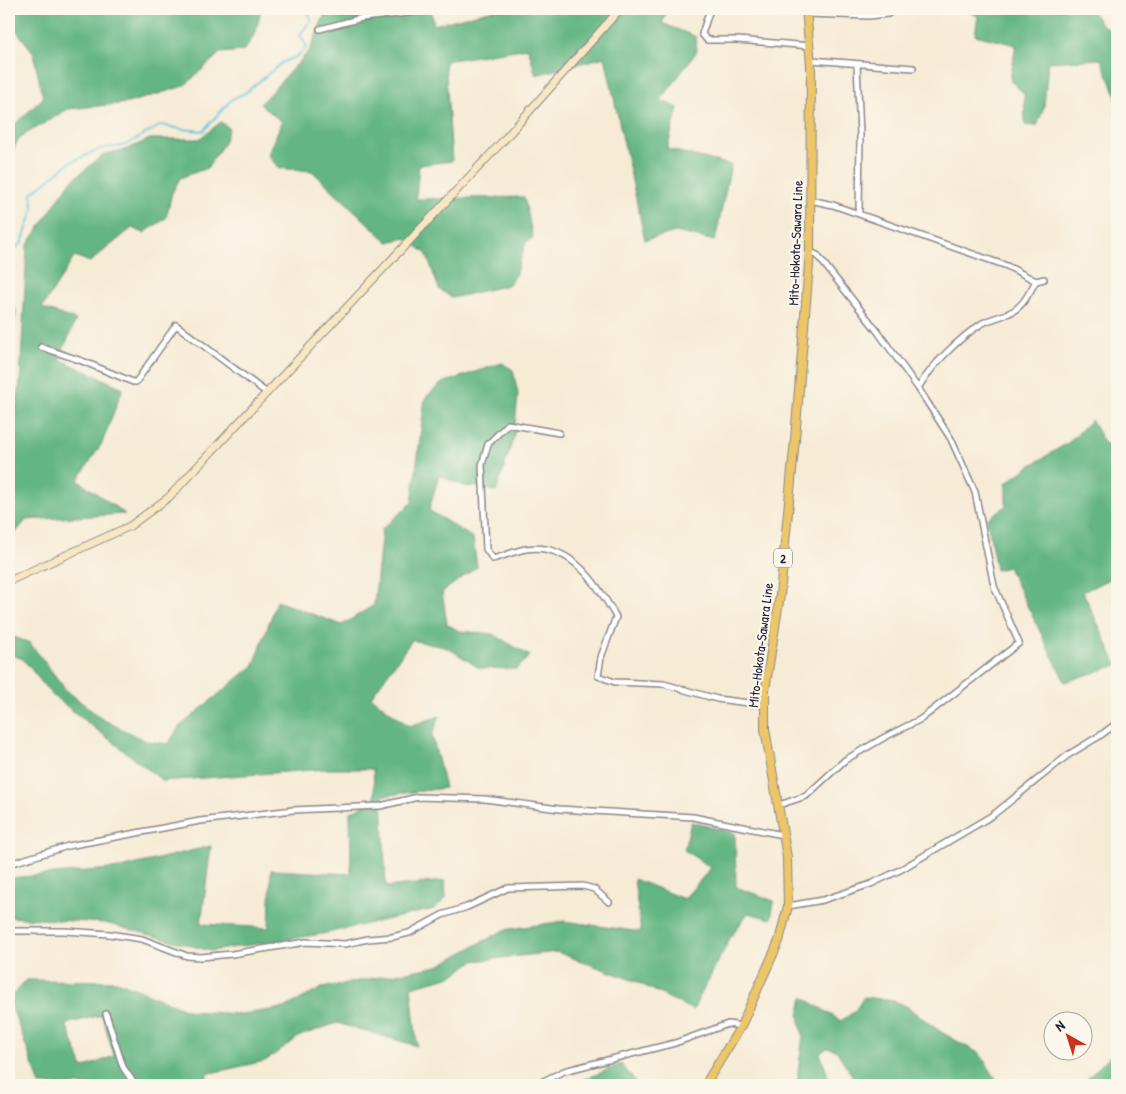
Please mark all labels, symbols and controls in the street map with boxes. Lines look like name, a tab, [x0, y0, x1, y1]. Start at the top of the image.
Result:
street label: Mito-Hokota-Sawara Line	[783, 180, 807, 306]
road number: 2	[774, 548, 792, 568]
street label: Mito-Hokota-Sawara Line	[743, 581, 777, 708]
north arrow	[1044, 1012, 1094, 1062]
text: N	[1051, 1015, 1069, 1035]

